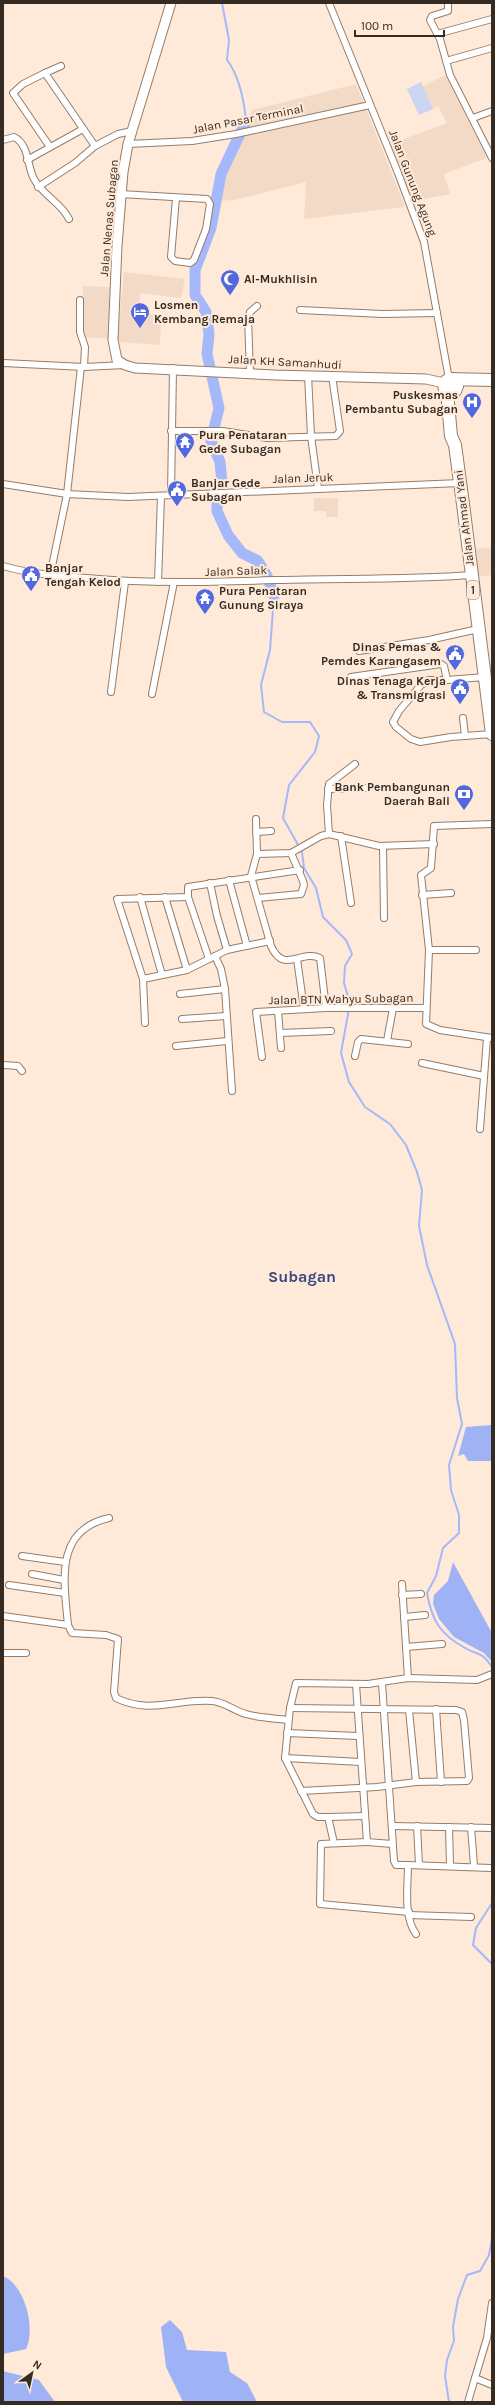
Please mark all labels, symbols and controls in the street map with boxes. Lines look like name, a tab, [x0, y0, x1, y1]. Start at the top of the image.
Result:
scale bar	[355, 12, 444, 38]
text: 100 m	[361, 19, 393, 33]
street label: Jalan Pasar Terminal	[191, 101, 305, 137]
street label: Jalan Gunung Agung	[386, 128, 440, 238]
street label: Jalan Nenas Subagan	[97, 159, 121, 277]
mosque icon: Al-Mukhlisin	[219, 268, 241, 296]
place label: Al-Mukhlisin	[244, 272, 318, 286]
place label: Losmen Kembang Remaja	[154, 298, 255, 326]
hotel icon: Losmen Kembang Remaja	[129, 301, 151, 329]
street label: Jalan KH Samanhudi	[228, 352, 342, 372]
place label: Puskesmas Pembantu Subagan	[345, 388, 458, 416]
hospital icon: Puskesmas Pembantu Subagan	[461, 391, 483, 419]
place label: Pura Penataran Gede Subagan	[199, 428, 287, 456]
temple icon: Pura Penataran Gede Subagan	[174, 431, 196, 459]
street label: Jalan Ahmad Yani	[451, 469, 477, 567]
street label: Jalan Jeruk	[272, 470, 334, 486]
place label: Banjar Gede Subagan	[191, 476, 260, 504]
public building icon: Banjar Gede Subagan	[166, 479, 188, 507]
place label: Banjar Tengah Kelod	[45, 561, 121, 589]
street label: Jalan Salak	[205, 563, 268, 579]
public building icon: Banjar Tengah Kelod	[20, 564, 42, 592]
road number: 1	[467, 581, 479, 599]
place label: Pura Penataran Gunung Siraya	[219, 584, 307, 612]
temple icon: Pura Penataran Gunung Siraya	[194, 587, 216, 615]
place label: Dinas Pemas & Pemdes Karangasem	[321, 640, 441, 668]
public building icon: Dinas Pemas & Pemdes Karangasem	[444, 643, 466, 671]
place label: Dinas Tenaga Kerja & Transmigrasi	[337, 674, 446, 702]
public building icon: Dinas Tenaga Kerja & Transmigrasi	[449, 677, 471, 705]
place label: Bank Pembangunan Daerah Bali	[335, 780, 450, 808]
bank icon: Bank Pembangunan Daerah Bali	[453, 783, 475, 811]
street label: Jalan BTN Wahyu Subagan	[268, 991, 414, 1007]
district label: Subagan	[268, 1267, 336, 1286]
north arrow	[12, 2353, 52, 2393]
text: N	[30, 2357, 44, 2373]

